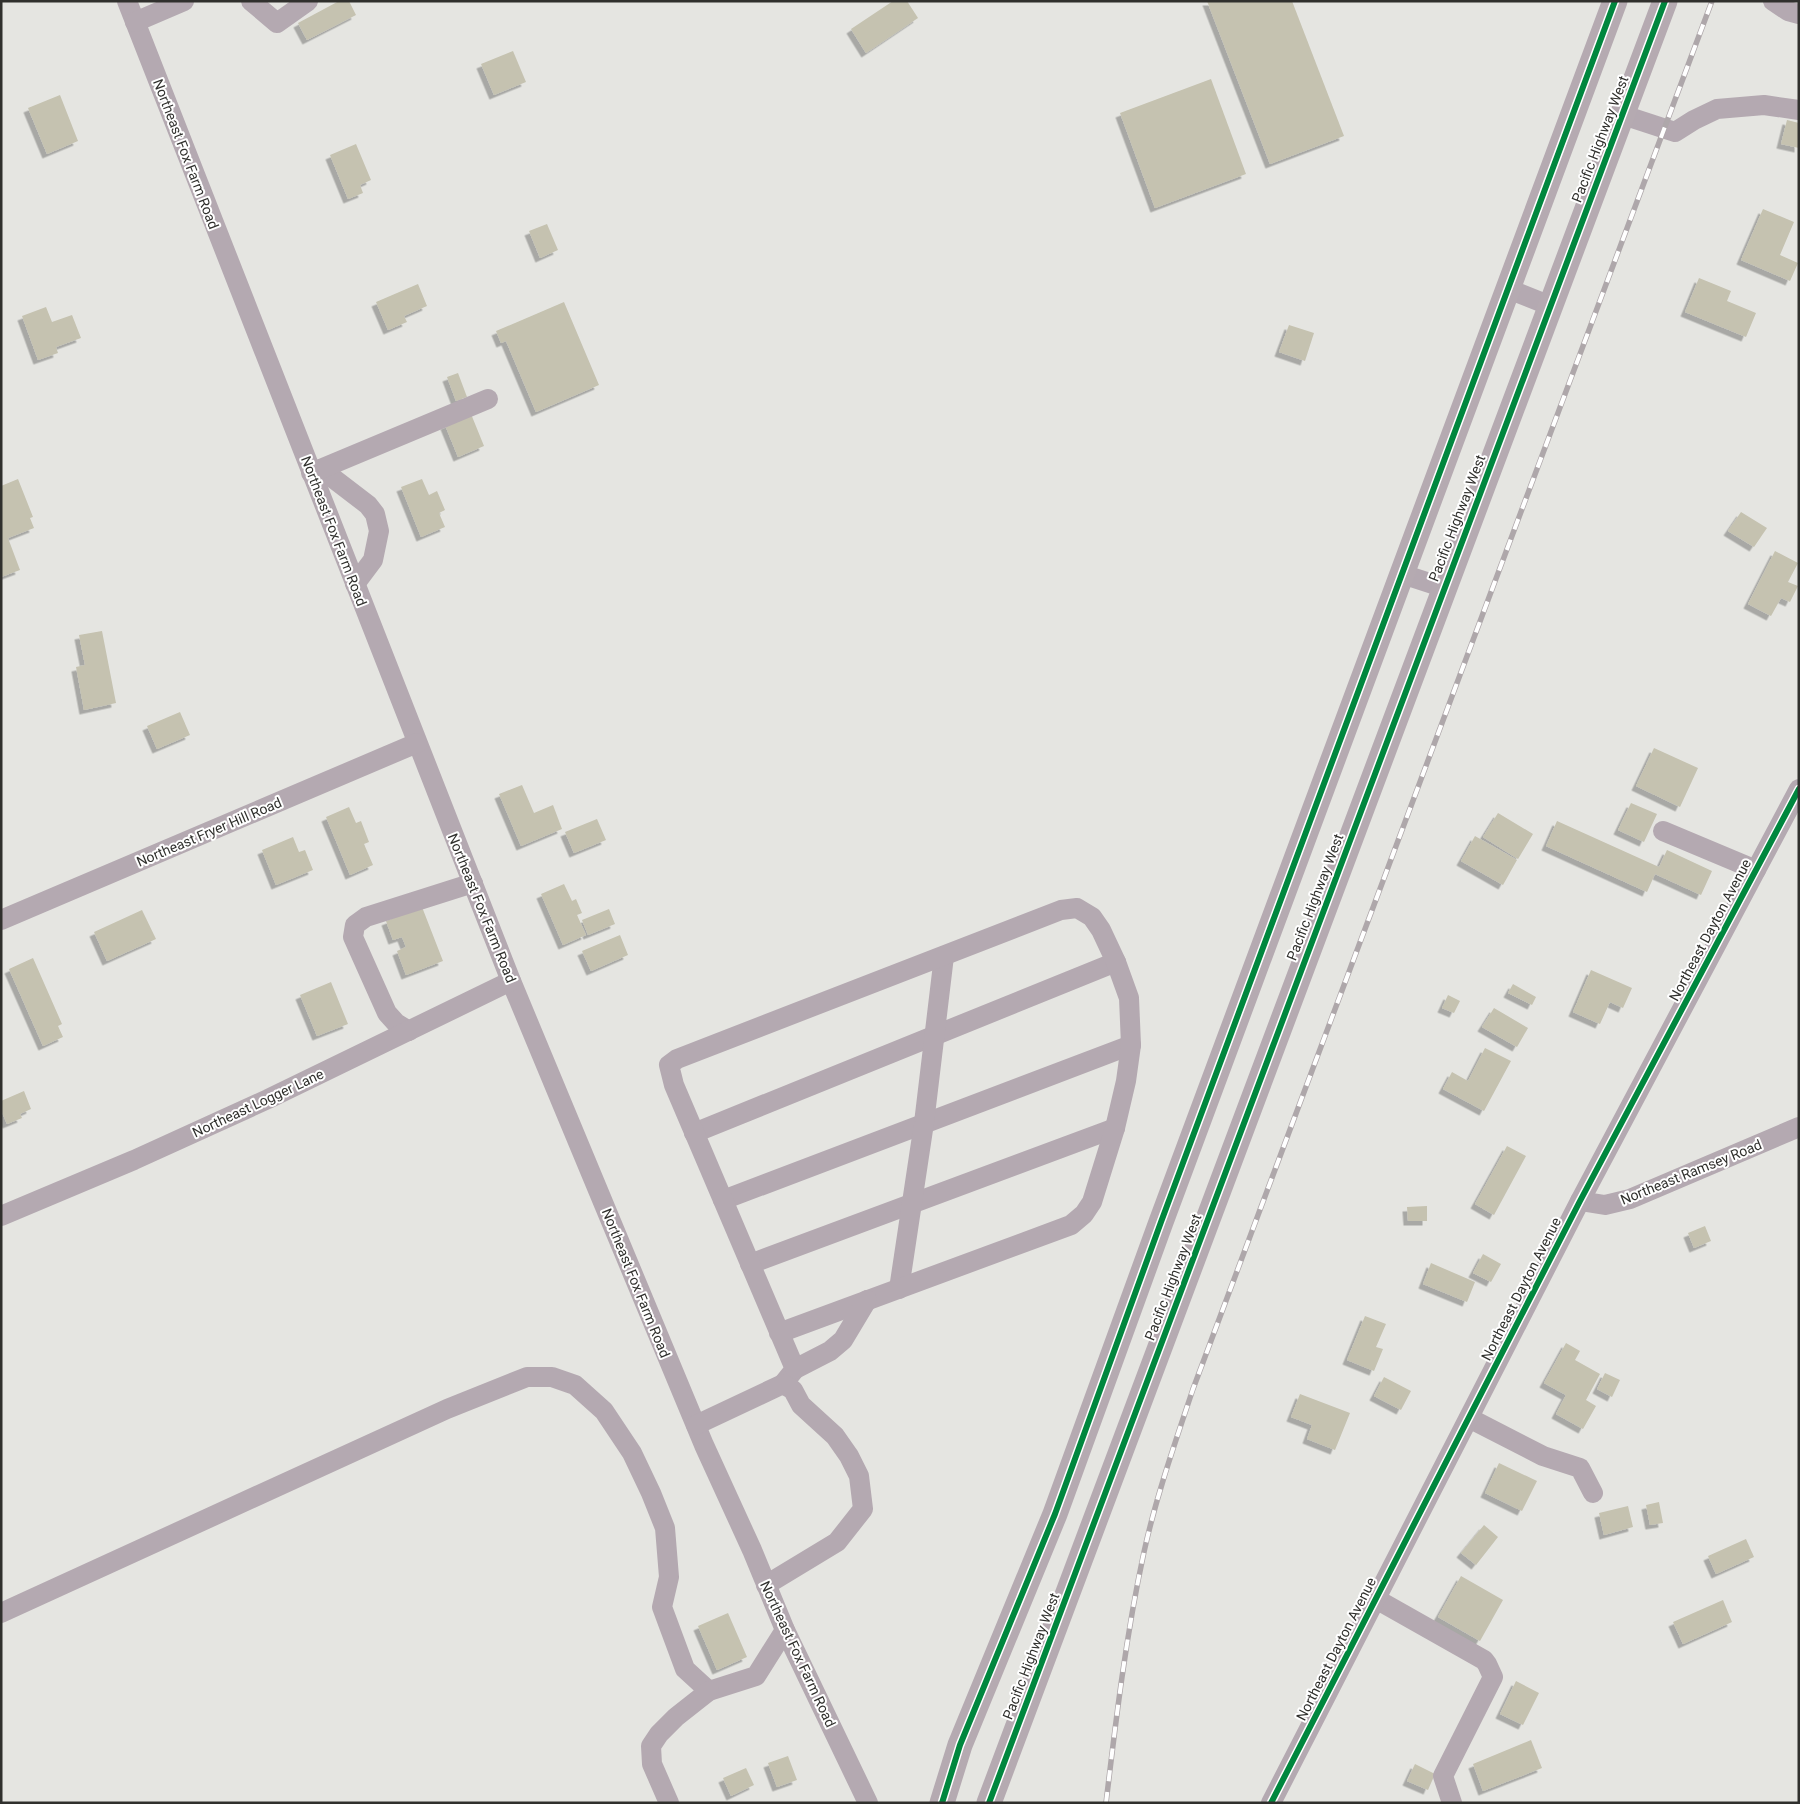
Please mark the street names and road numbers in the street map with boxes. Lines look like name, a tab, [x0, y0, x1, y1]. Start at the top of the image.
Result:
street label: Pacific Highway West	[1568, 73, 1632, 205]
street label: Northeast Fox Farm Road	[150, 77, 222, 231]
street label: Pacific Highway West	[1425, 452, 1489, 584]
street label: Northeast Fox Farm Road	[298, 454, 370, 608]
street label: Northeast Fryer Hill Road	[134, 794, 284, 870]
street label: Northeast Fox Farm Road	[445, 831, 519, 985]
street label: Pacific Highway West	[1283, 831, 1347, 963]
street label: Northeast Dayton Avenue	[1666, 856, 1754, 1004]
street label: Northeast Logger Lane	[190, 1066, 326, 1140]
street label: Northeast Ramsey Road	[1618, 1136, 1764, 1208]
street label: Northeast Fox Farm Road	[599, 1206, 673, 1360]
street label: Pacific Highway West	[1141, 1211, 1205, 1343]
street label: Northeast Dayton Avenue	[1478, 1215, 1564, 1363]
street label: Northeast Dayton Avenue	[1293, 1575, 1379, 1723]
street label: Northeast Fox Farm Road	[757, 1578, 839, 1730]
street label: Pacific Highway West	[999, 1590, 1063, 1722]

